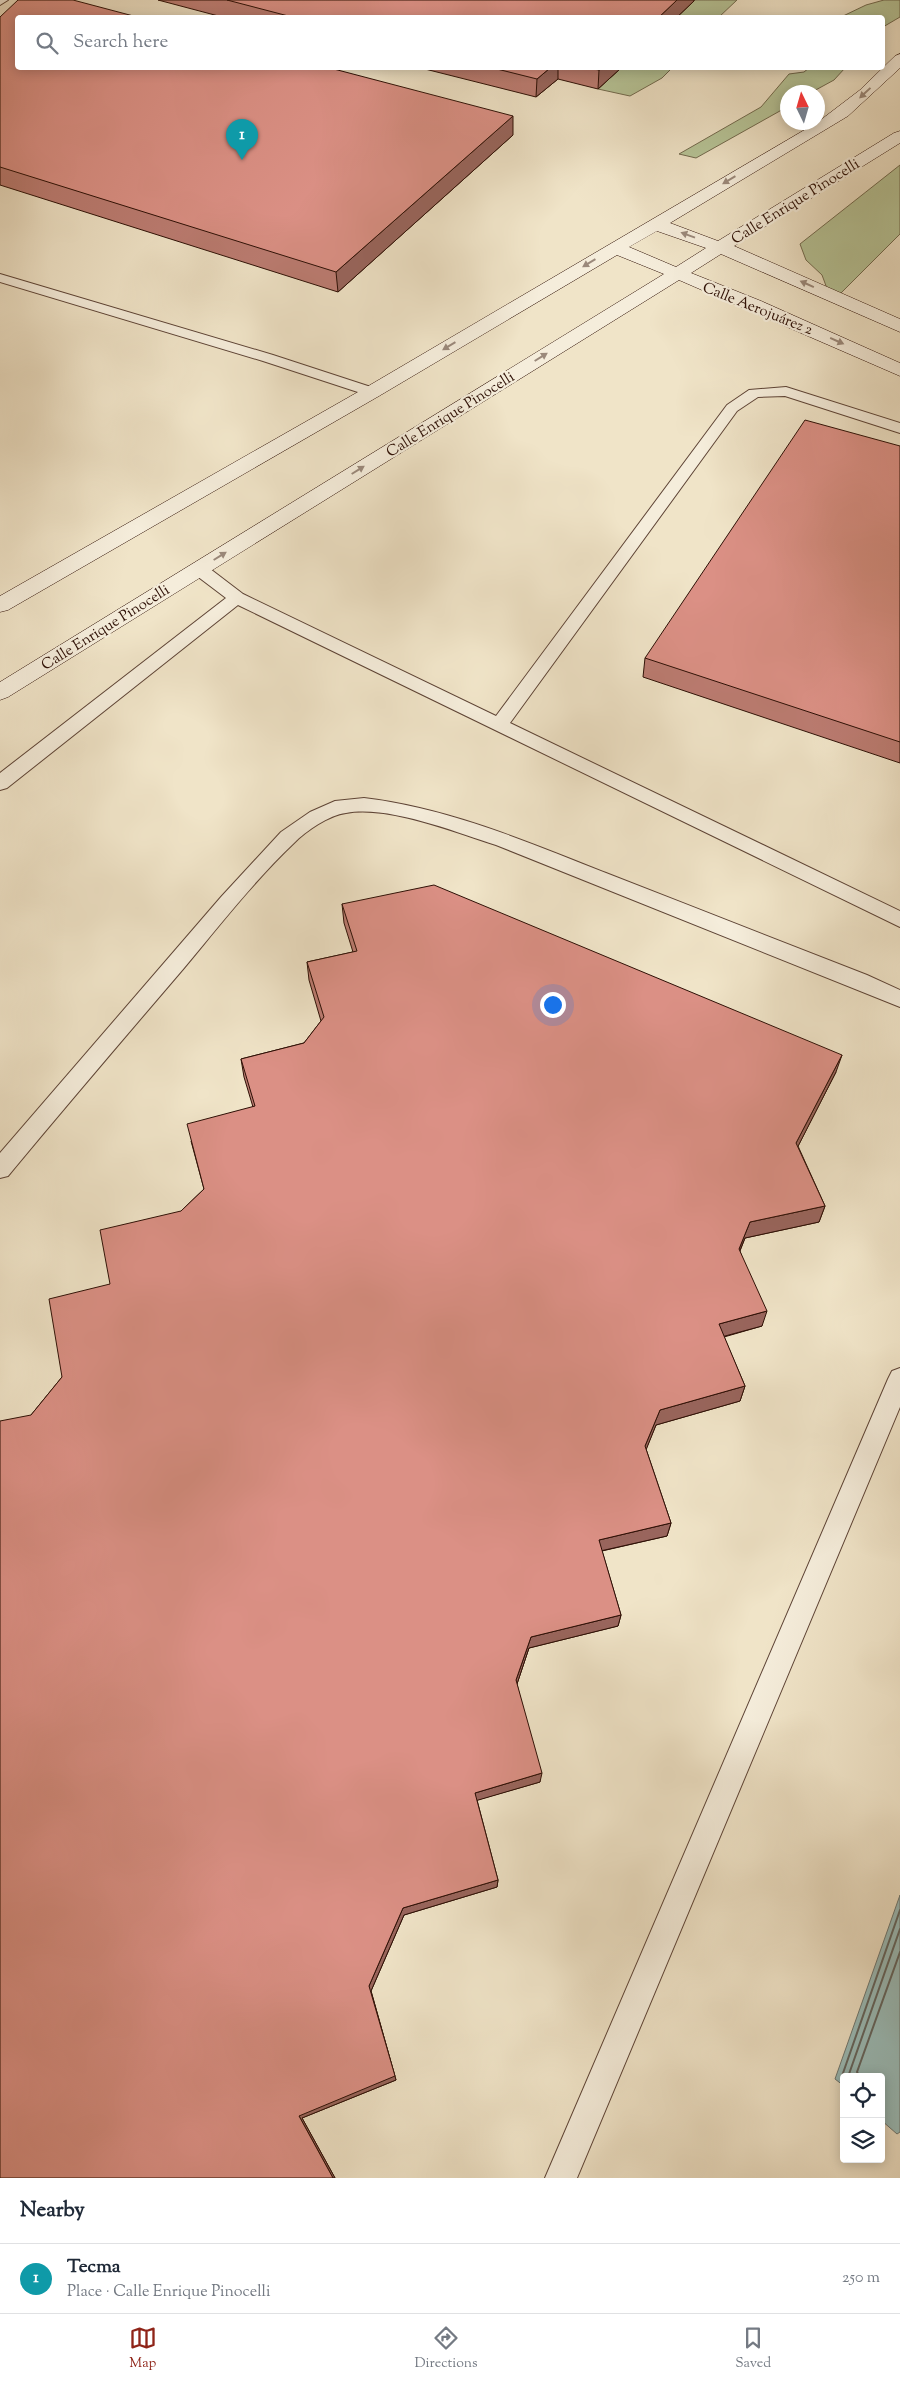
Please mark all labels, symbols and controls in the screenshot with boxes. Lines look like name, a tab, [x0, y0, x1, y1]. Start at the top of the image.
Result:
search box	[15, 15, 885, 70]
icon: search	[33, 29, 61, 57]
text: Search here	[73, 29, 168, 56]
north arrow	[780, 85, 825, 130]
one-way arrow	[860, 87, 872, 99]
pin: 1	[226, 119, 258, 160]
street label: Calle Enrique Pinocelli	[728, 154, 864, 250]
one-way arrow	[722, 176, 735, 185]
one-way arrow	[680, 231, 695, 239]
one-way arrow	[583, 259, 596, 268]
street label: Calle Aerojuárez 2	[699, 278, 816, 341]
one-way arrow	[800, 280, 814, 288]
one-way arrow	[830, 337, 844, 345]
one-way arrow	[443, 342, 456, 351]
one-way arrow	[535, 353, 548, 362]
street label: Calle Enrique Pinocelli	[383, 367, 519, 463]
one-way arrow	[352, 466, 365, 475]
one-way arrow	[213, 551, 227, 560]
street label: Calle Enrique Pinocelli	[38, 580, 174, 676]
your location	[540, 992, 566, 1018]
map controls	[840, 2073, 885, 2163]
button: locate	[840, 2073, 885, 2118]
button: layers	[840, 2118, 885, 2163]
text: Nearby	[20, 2196, 85, 2226]
text: Tecma	[67, 2254, 121, 2281]
text: 1	[33, 2267, 39, 2290]
text: 250 m	[842, 2267, 880, 2290]
text: Place · Calle Enrique Pinocelli	[67, 2281, 271, 2304]
tab: Map	[129, 2324, 157, 2374]
tab: Directions	[414, 2324, 478, 2374]
tab: Saved	[735, 2324, 771, 2374]

